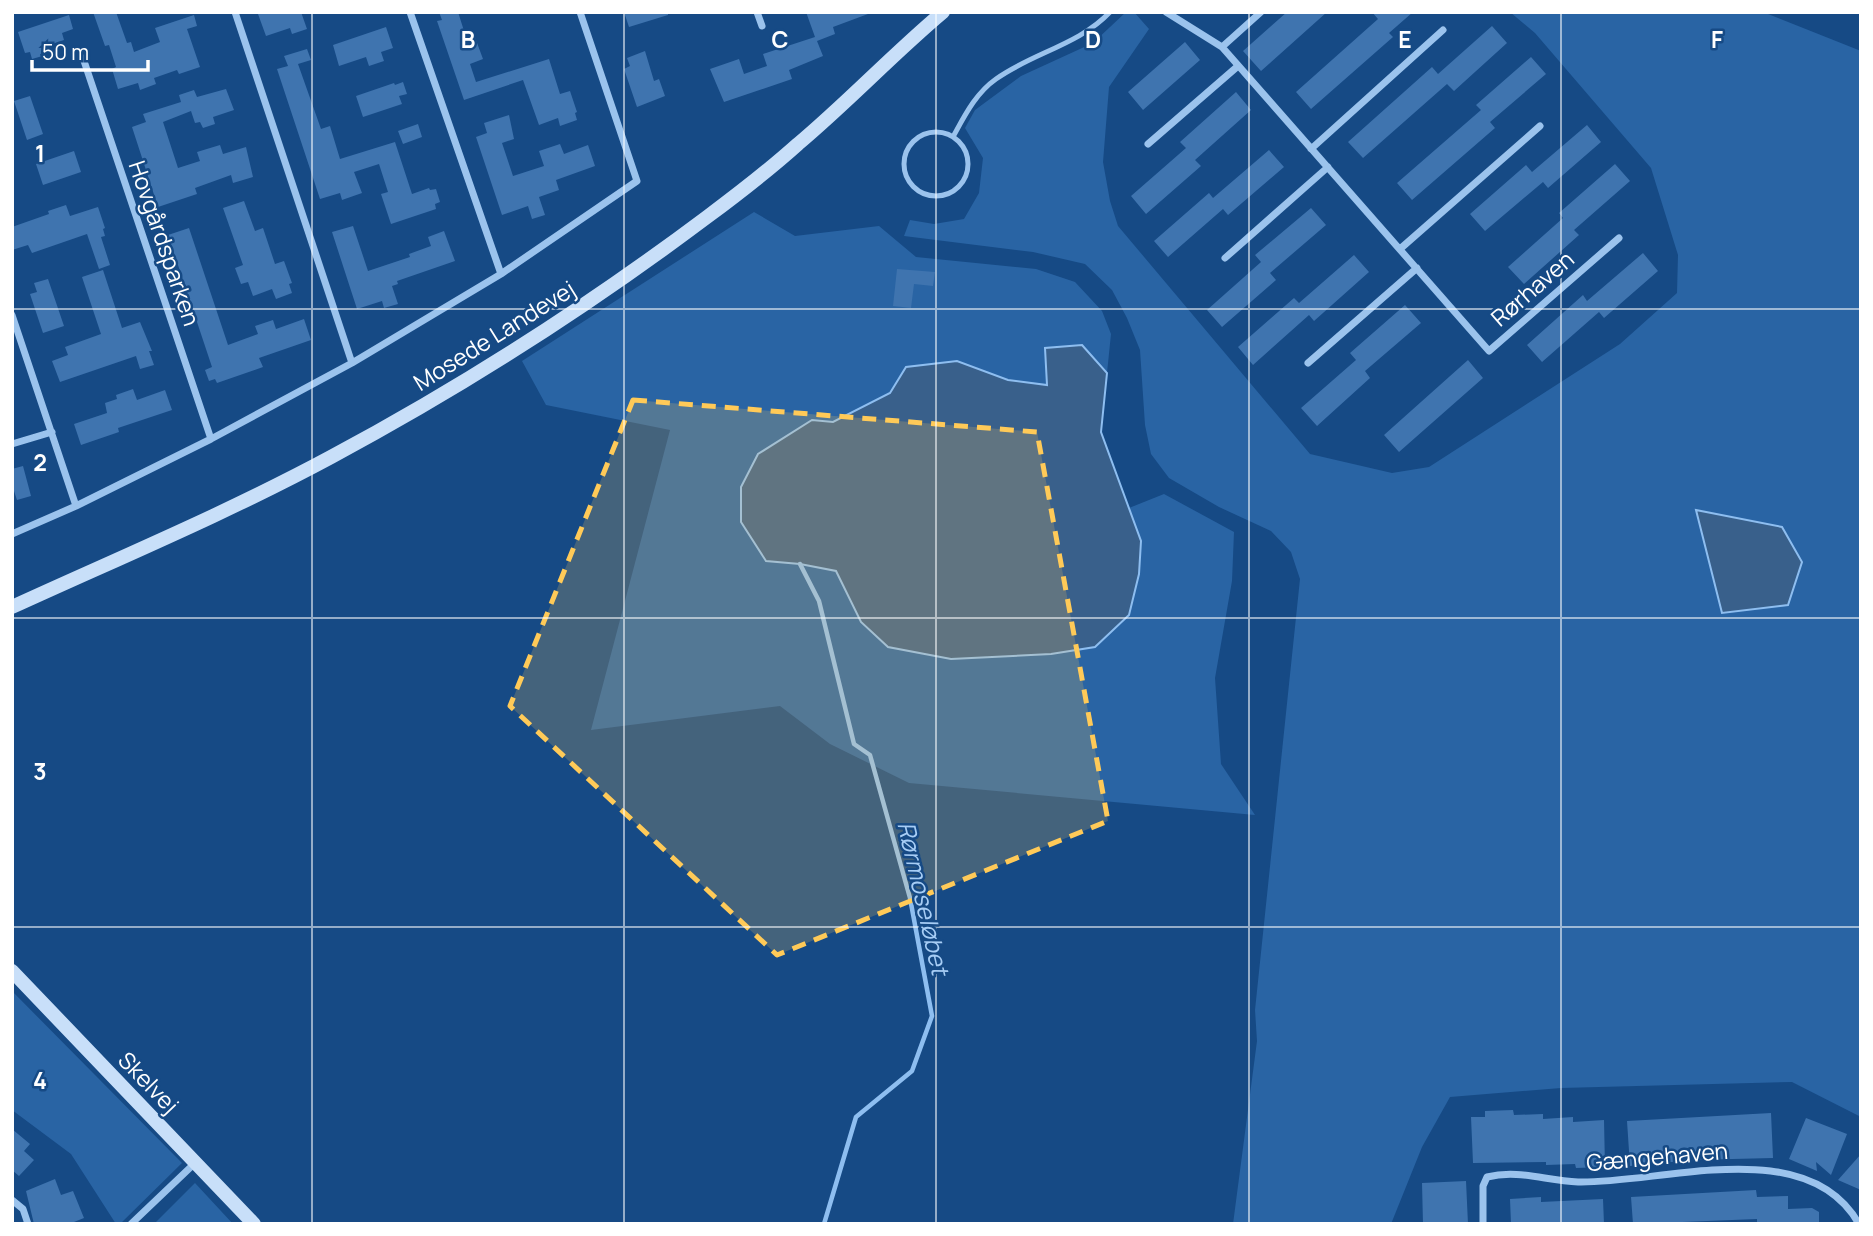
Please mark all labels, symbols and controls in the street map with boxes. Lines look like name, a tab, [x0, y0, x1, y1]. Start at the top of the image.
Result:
text: B	[461, 23, 475, 55]
text: C	[772, 23, 789, 55]
text: D	[1085, 23, 1101, 55]
text: E	[1398, 23, 1412, 55]
text: F	[1711, 23, 1723, 55]
scale bar	[32, 28, 147, 72]
text: 50 m	[42, 38, 89, 66]
text: 1	[35, 137, 45, 169]
street label: Hovgårdsparken	[122, 156, 208, 330]
street label: Rørhaven	[1484, 243, 1580, 333]
street label: Mosede Landevej	[407, 272, 581, 398]
text: 2	[33, 446, 47, 478]
text: 3	[33, 755, 47, 787]
water label: Rørmoseløbet	[890, 818, 958, 980]
street label: Skelvej	[112, 1044, 186, 1120]
text: 4	[33, 1064, 47, 1096]
street label: Gængehaven	[1585, 1134, 1729, 1178]

